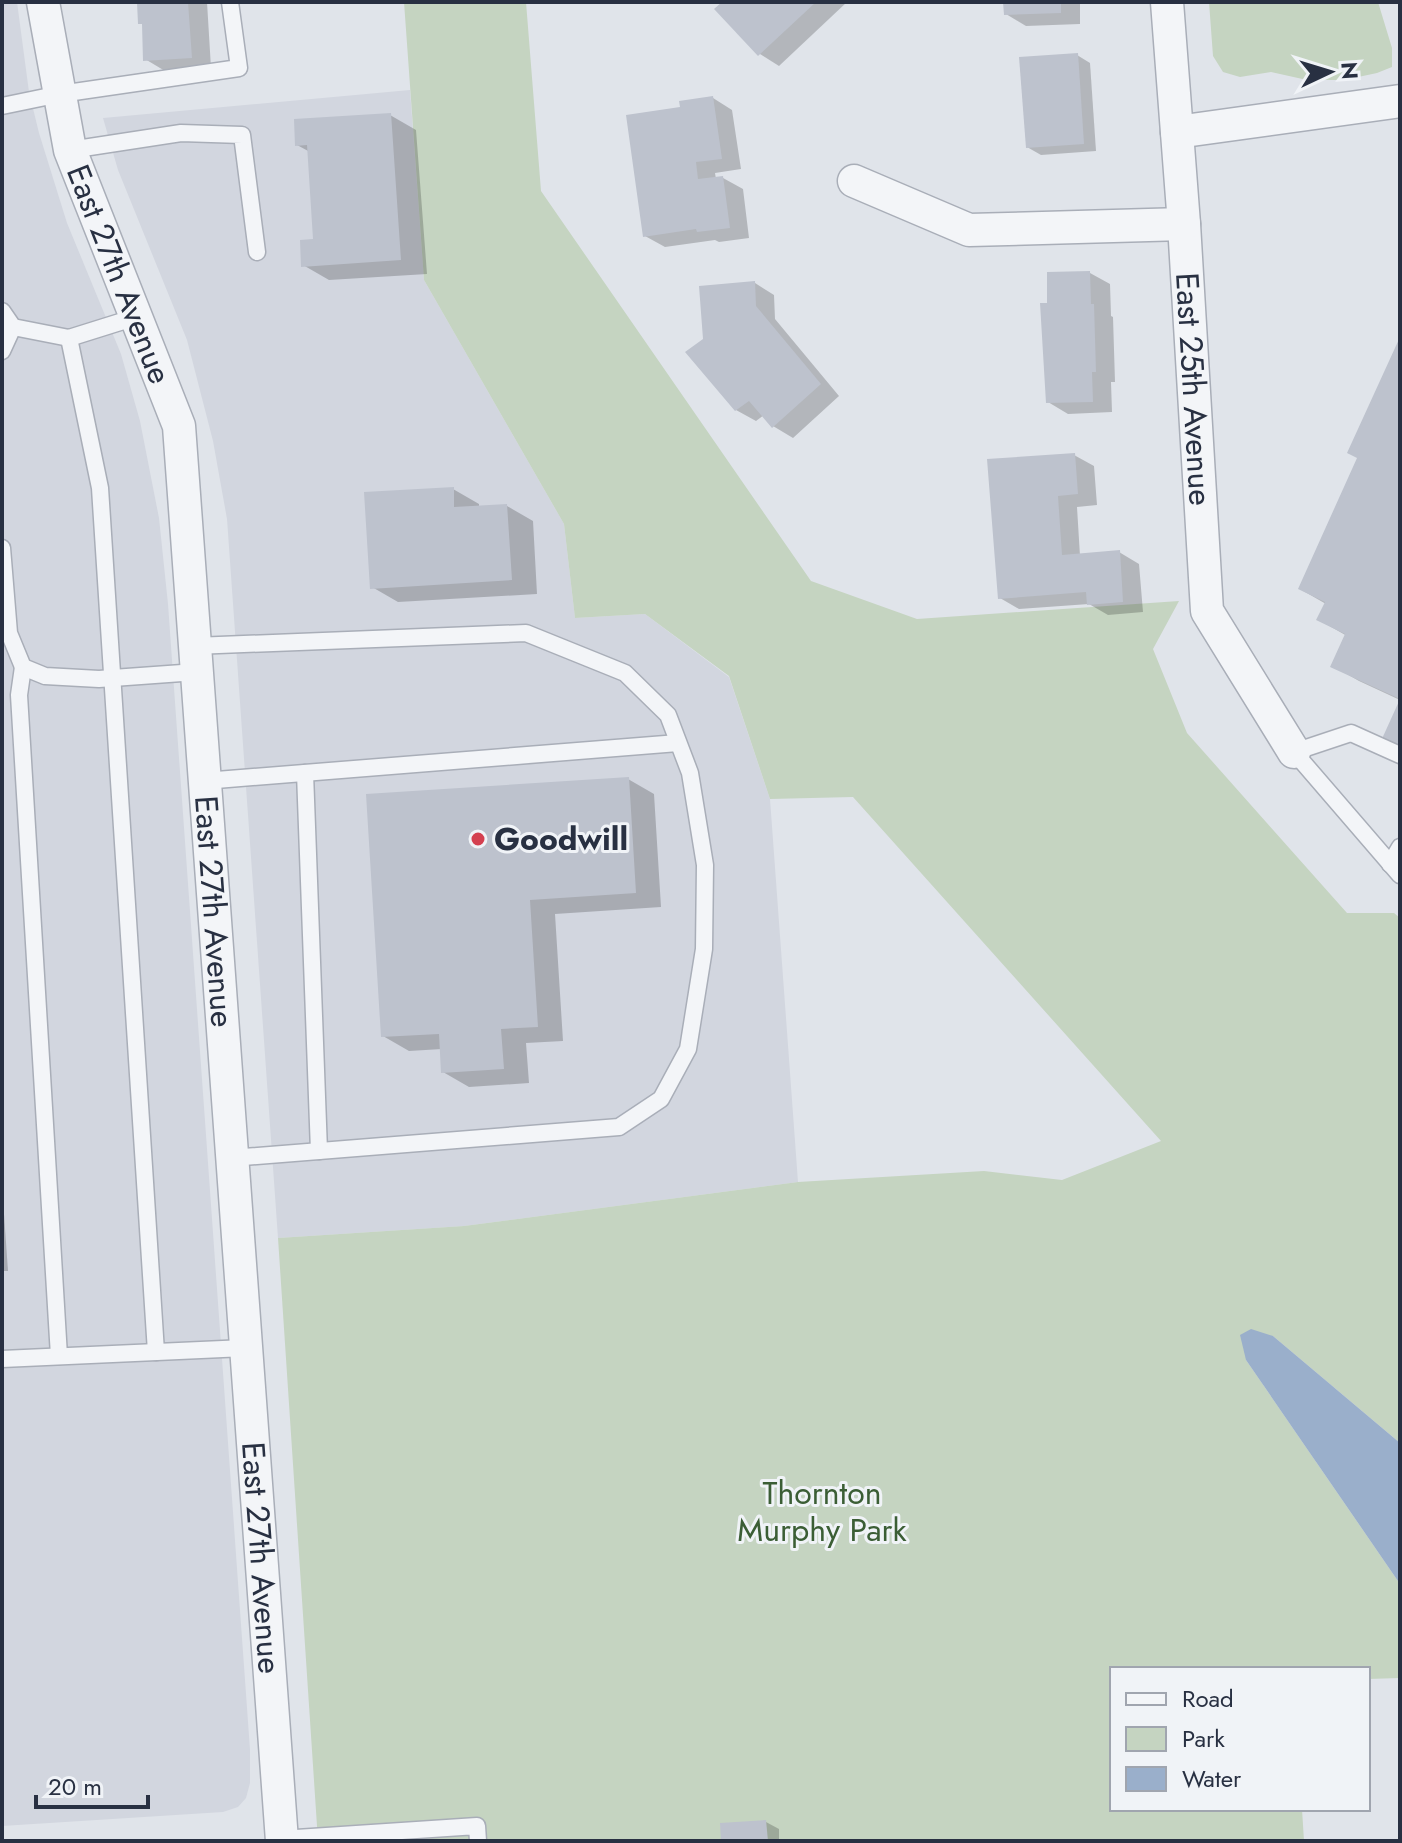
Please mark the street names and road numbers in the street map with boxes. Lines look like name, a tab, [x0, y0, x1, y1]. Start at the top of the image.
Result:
street label: East 27th Avenue	[55, 158, 183, 391]
street label: East 25th Avenue	[1164, 271, 1224, 507]
street label: East 27th Avenue	[183, 794, 246, 1029]
street label: East 27th Avenue	[230, 1440, 293, 1675]

